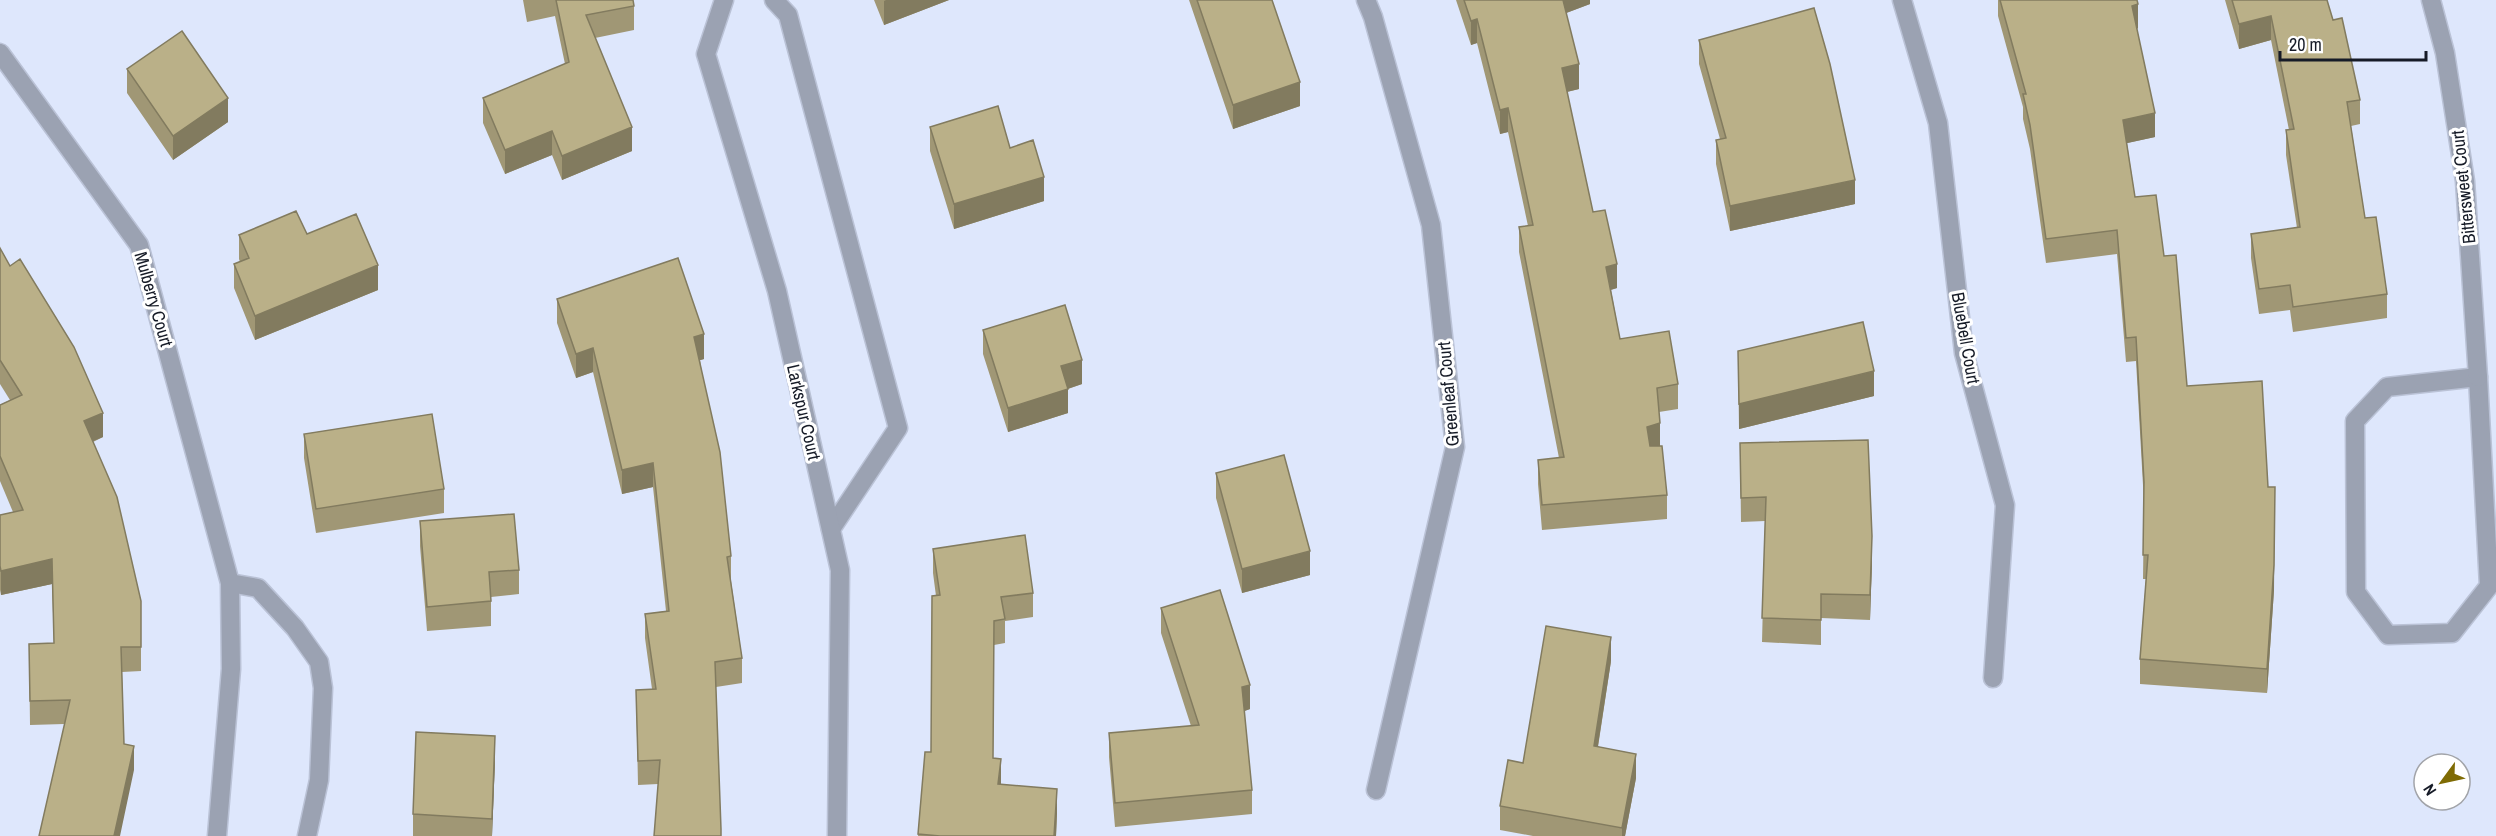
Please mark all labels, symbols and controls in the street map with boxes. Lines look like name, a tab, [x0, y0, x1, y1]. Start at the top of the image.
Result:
scale bar	[2280, 24, 2426, 62]
text: 20 m	[2289, 32, 2322, 57]
street label: Bittersweet Court	[2445, 129, 2481, 245]
street label: Mulberry Court	[129, 249, 179, 349]
street label: Bluebell Court	[1946, 290, 1986, 386]
street label: Greenleaf Court	[1431, 341, 1465, 447]
street label: Larkspur Court	[781, 362, 827, 462]
north arrow	[2412, 752, 2472, 812]
text: N	[2418, 780, 2441, 800]

